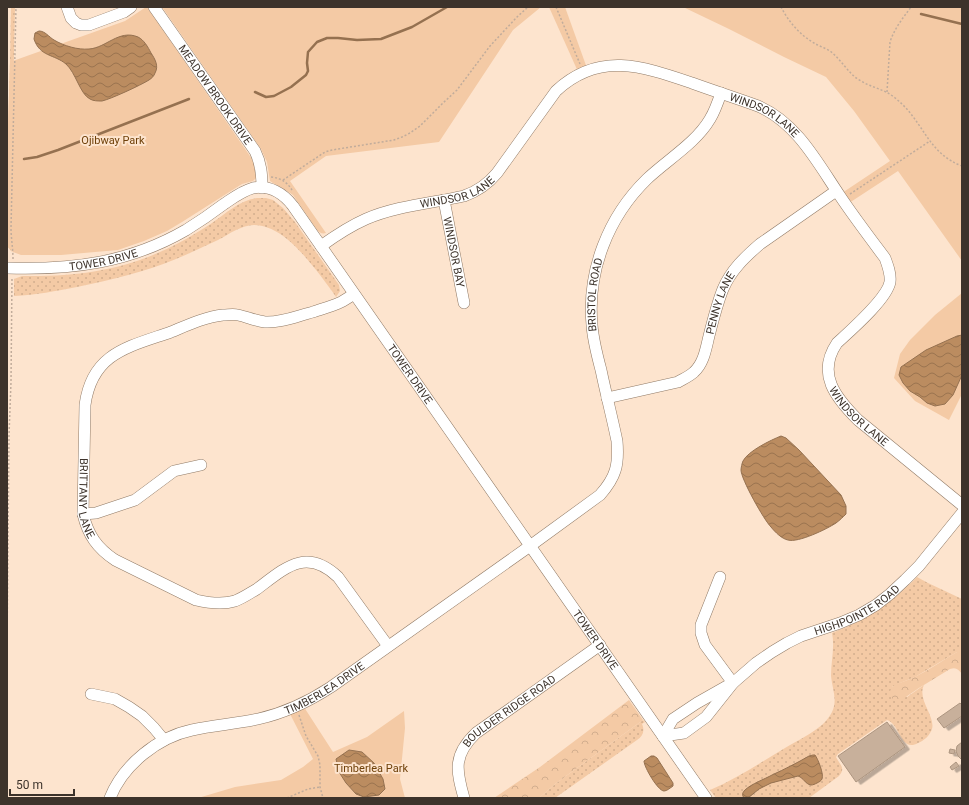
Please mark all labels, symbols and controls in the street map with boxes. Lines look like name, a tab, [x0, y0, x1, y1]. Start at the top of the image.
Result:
street label: MEADOW BROOK DRIVE	[176, 42, 255, 147]
street label: WINDSOR LANE	[728, 90, 802, 140]
park label: Ojibway Park	[81, 134, 145, 147]
street label: WINDSOR LANE	[419, 173, 497, 211]
street label: WINDSOR BAY	[441, 216, 467, 289]
street label: TOWER DRIVE	[68, 246, 139, 273]
street label: BRISTOL ROAD	[585, 256, 605, 332]
street label: PENNY LANE	[703, 269, 737, 336]
street label: TOWER DRIVE	[385, 342, 436, 406]
street label: WINDSOR LANE	[827, 384, 891, 449]
street label: BRITTANY LANE	[76, 458, 98, 540]
street label: HIGHPOINTE ROAD	[812, 582, 902, 638]
street label: TOWER DRIVE	[570, 607, 621, 672]
street label: TIMBERLEA DRIVE	[282, 659, 367, 717]
street label: BOULDER RIDGE ROAD	[460, 672, 558, 749]
park label: Timberlea Park	[334, 762, 408, 775]
scale bar	[10, 771, 74, 797]
text: 50 m	[16, 778, 43, 792]

